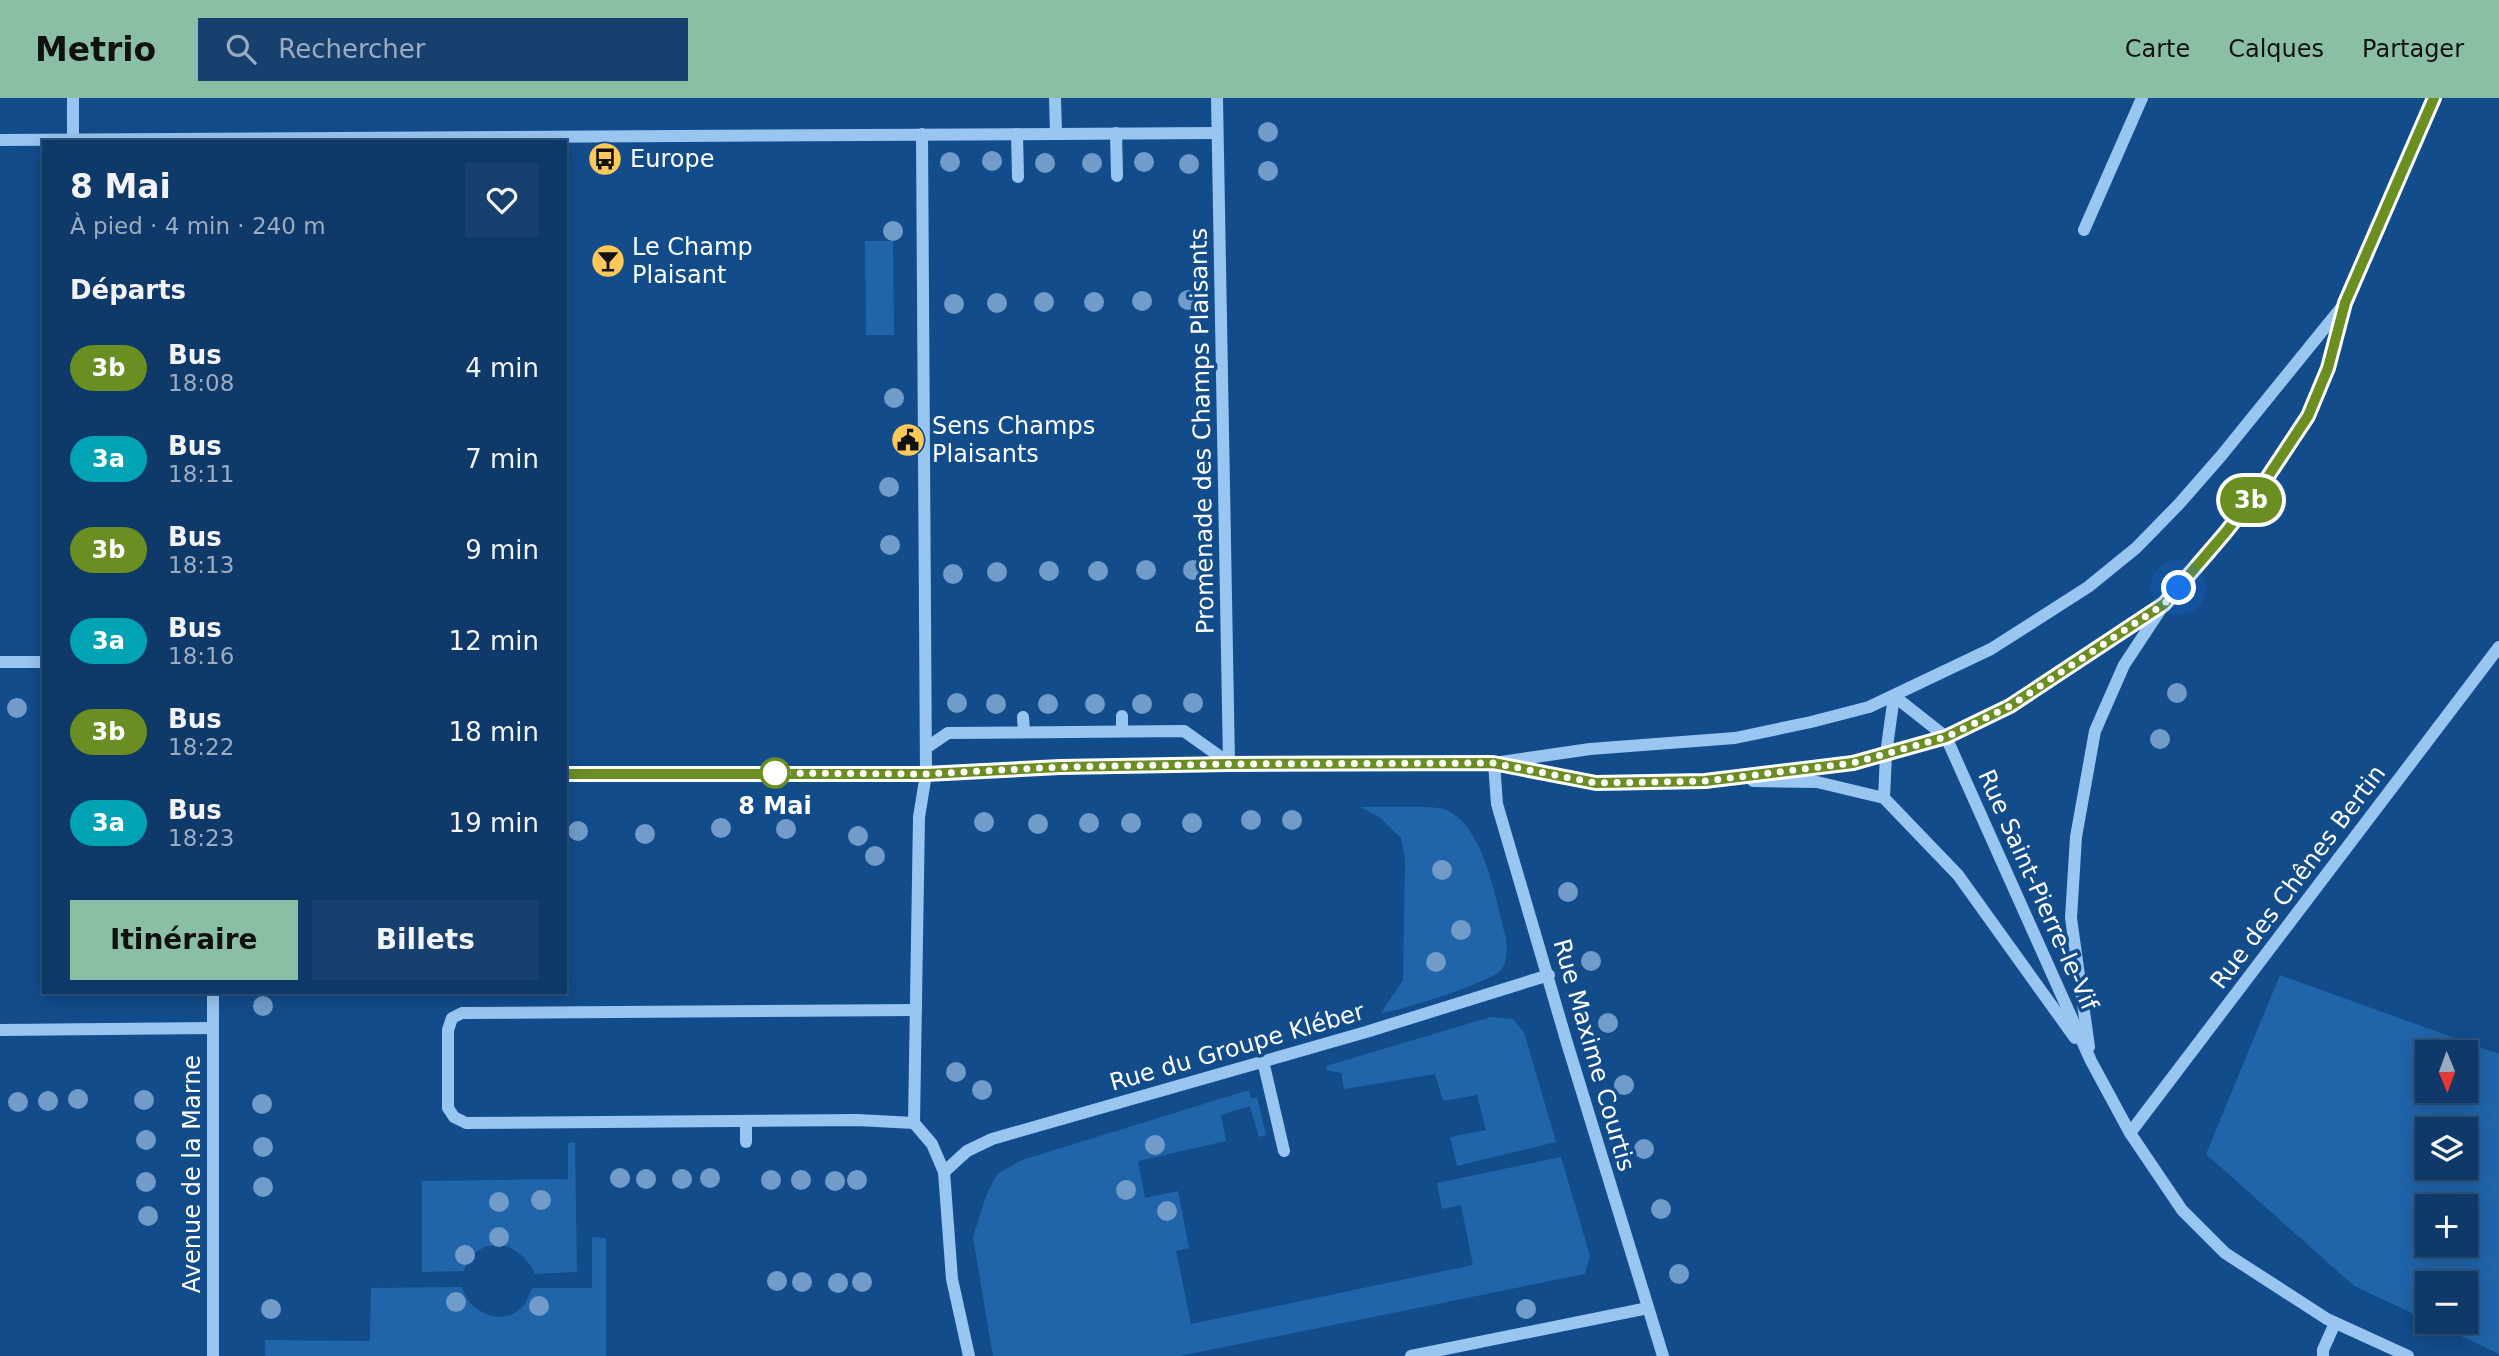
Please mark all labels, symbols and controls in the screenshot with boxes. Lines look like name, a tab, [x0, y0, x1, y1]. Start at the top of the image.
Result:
search box	[198, 18, 688, 81]
text: Metrio	[35, 30, 156, 69]
icon: search	[222, 30, 260, 68]
text: Rechercher	[278, 34, 426, 64]
text: Carte	[2125, 35, 2190, 63]
text: Calques	[2228, 35, 2324, 63]
text: Partager	[2362, 35, 2464, 63]
bus stop icon: Europe	[586, 140, 624, 178]
place label: Europe	[630, 145, 714, 173]
button: heart	[465, 163, 539, 237]
text: 8 Mai	[70, 167, 171, 206]
text: À pied · 4 min · 240 m	[70, 213, 326, 239]
street label: Promenade des Champs Plaisants	[1184, 228, 1220, 634]
place label: Le Champ Plaisant	[632, 233, 753, 289]
bar icon: Le Champ Plaisant	[589, 242, 627, 280]
text: Départs	[70, 275, 186, 305]
text: Bus	[168, 340, 222, 370]
text: 4 min	[465, 353, 539, 383]
text: 3b	[92, 354, 125, 382]
text: 18:08	[168, 370, 234, 396]
place label: Sens Champs Plaisants	[932, 412, 1095, 468]
public building icon: Sens Champs Plaisants	[889, 421, 927, 459]
text: Bus	[168, 431, 222, 461]
text: 7 min	[465, 444, 539, 474]
text: 3a	[92, 445, 125, 473]
text: 18:11	[168, 461, 234, 487]
line badge: 3b	[2220, 477, 2282, 523]
text: 3b	[2234, 486, 2268, 514]
text: Bus	[168, 522, 222, 552]
text: 9 min	[465, 535, 539, 565]
text: 3b	[92, 536, 125, 564]
text: 18:13	[168, 552, 234, 578]
your location	[2161, 570, 2196, 605]
text: Bus	[168, 613, 222, 643]
text: 12 min	[449, 626, 539, 656]
text: 3a	[92, 627, 125, 655]
text: 18:16	[168, 643, 234, 669]
text: Bus	[168, 704, 222, 734]
text: 18 min	[449, 717, 539, 747]
text: 3b	[92, 718, 125, 746]
text: 18:22	[168, 734, 234, 760]
marker: 8 Mai	[760, 758, 790, 788]
street label: Rue des Chênes Bertin	[2205, 760, 2391, 994]
street label: Rue Saint-Pierre-le-Vif	[1972, 765, 2104, 1015]
place label: 8 Mai	[738, 792, 812, 820]
text: Bus	[168, 795, 222, 825]
text: 19 min	[449, 808, 539, 838]
text: 3a	[92, 809, 125, 837]
text: 18:23	[168, 825, 234, 851]
button: Itinéraire	[70, 900, 298, 980]
button: Billets	[312, 900, 539, 980]
street label: Rue Maxime Courtis	[1547, 936, 1641, 1174]
street label: Rue du Groupe Kléber	[1106, 997, 1368, 1097]
north arrow	[2415, 1040, 2478, 1102]
map controls	[2415, 1040, 2478, 1334]
street label: Avenue de la Marne	[178, 1055, 206, 1293]
button: layers	[2415, 1117, 2478, 1180]
button: +	[2415, 1194, 2478, 1257]
button: −	[2415, 1271, 2478, 1334]

